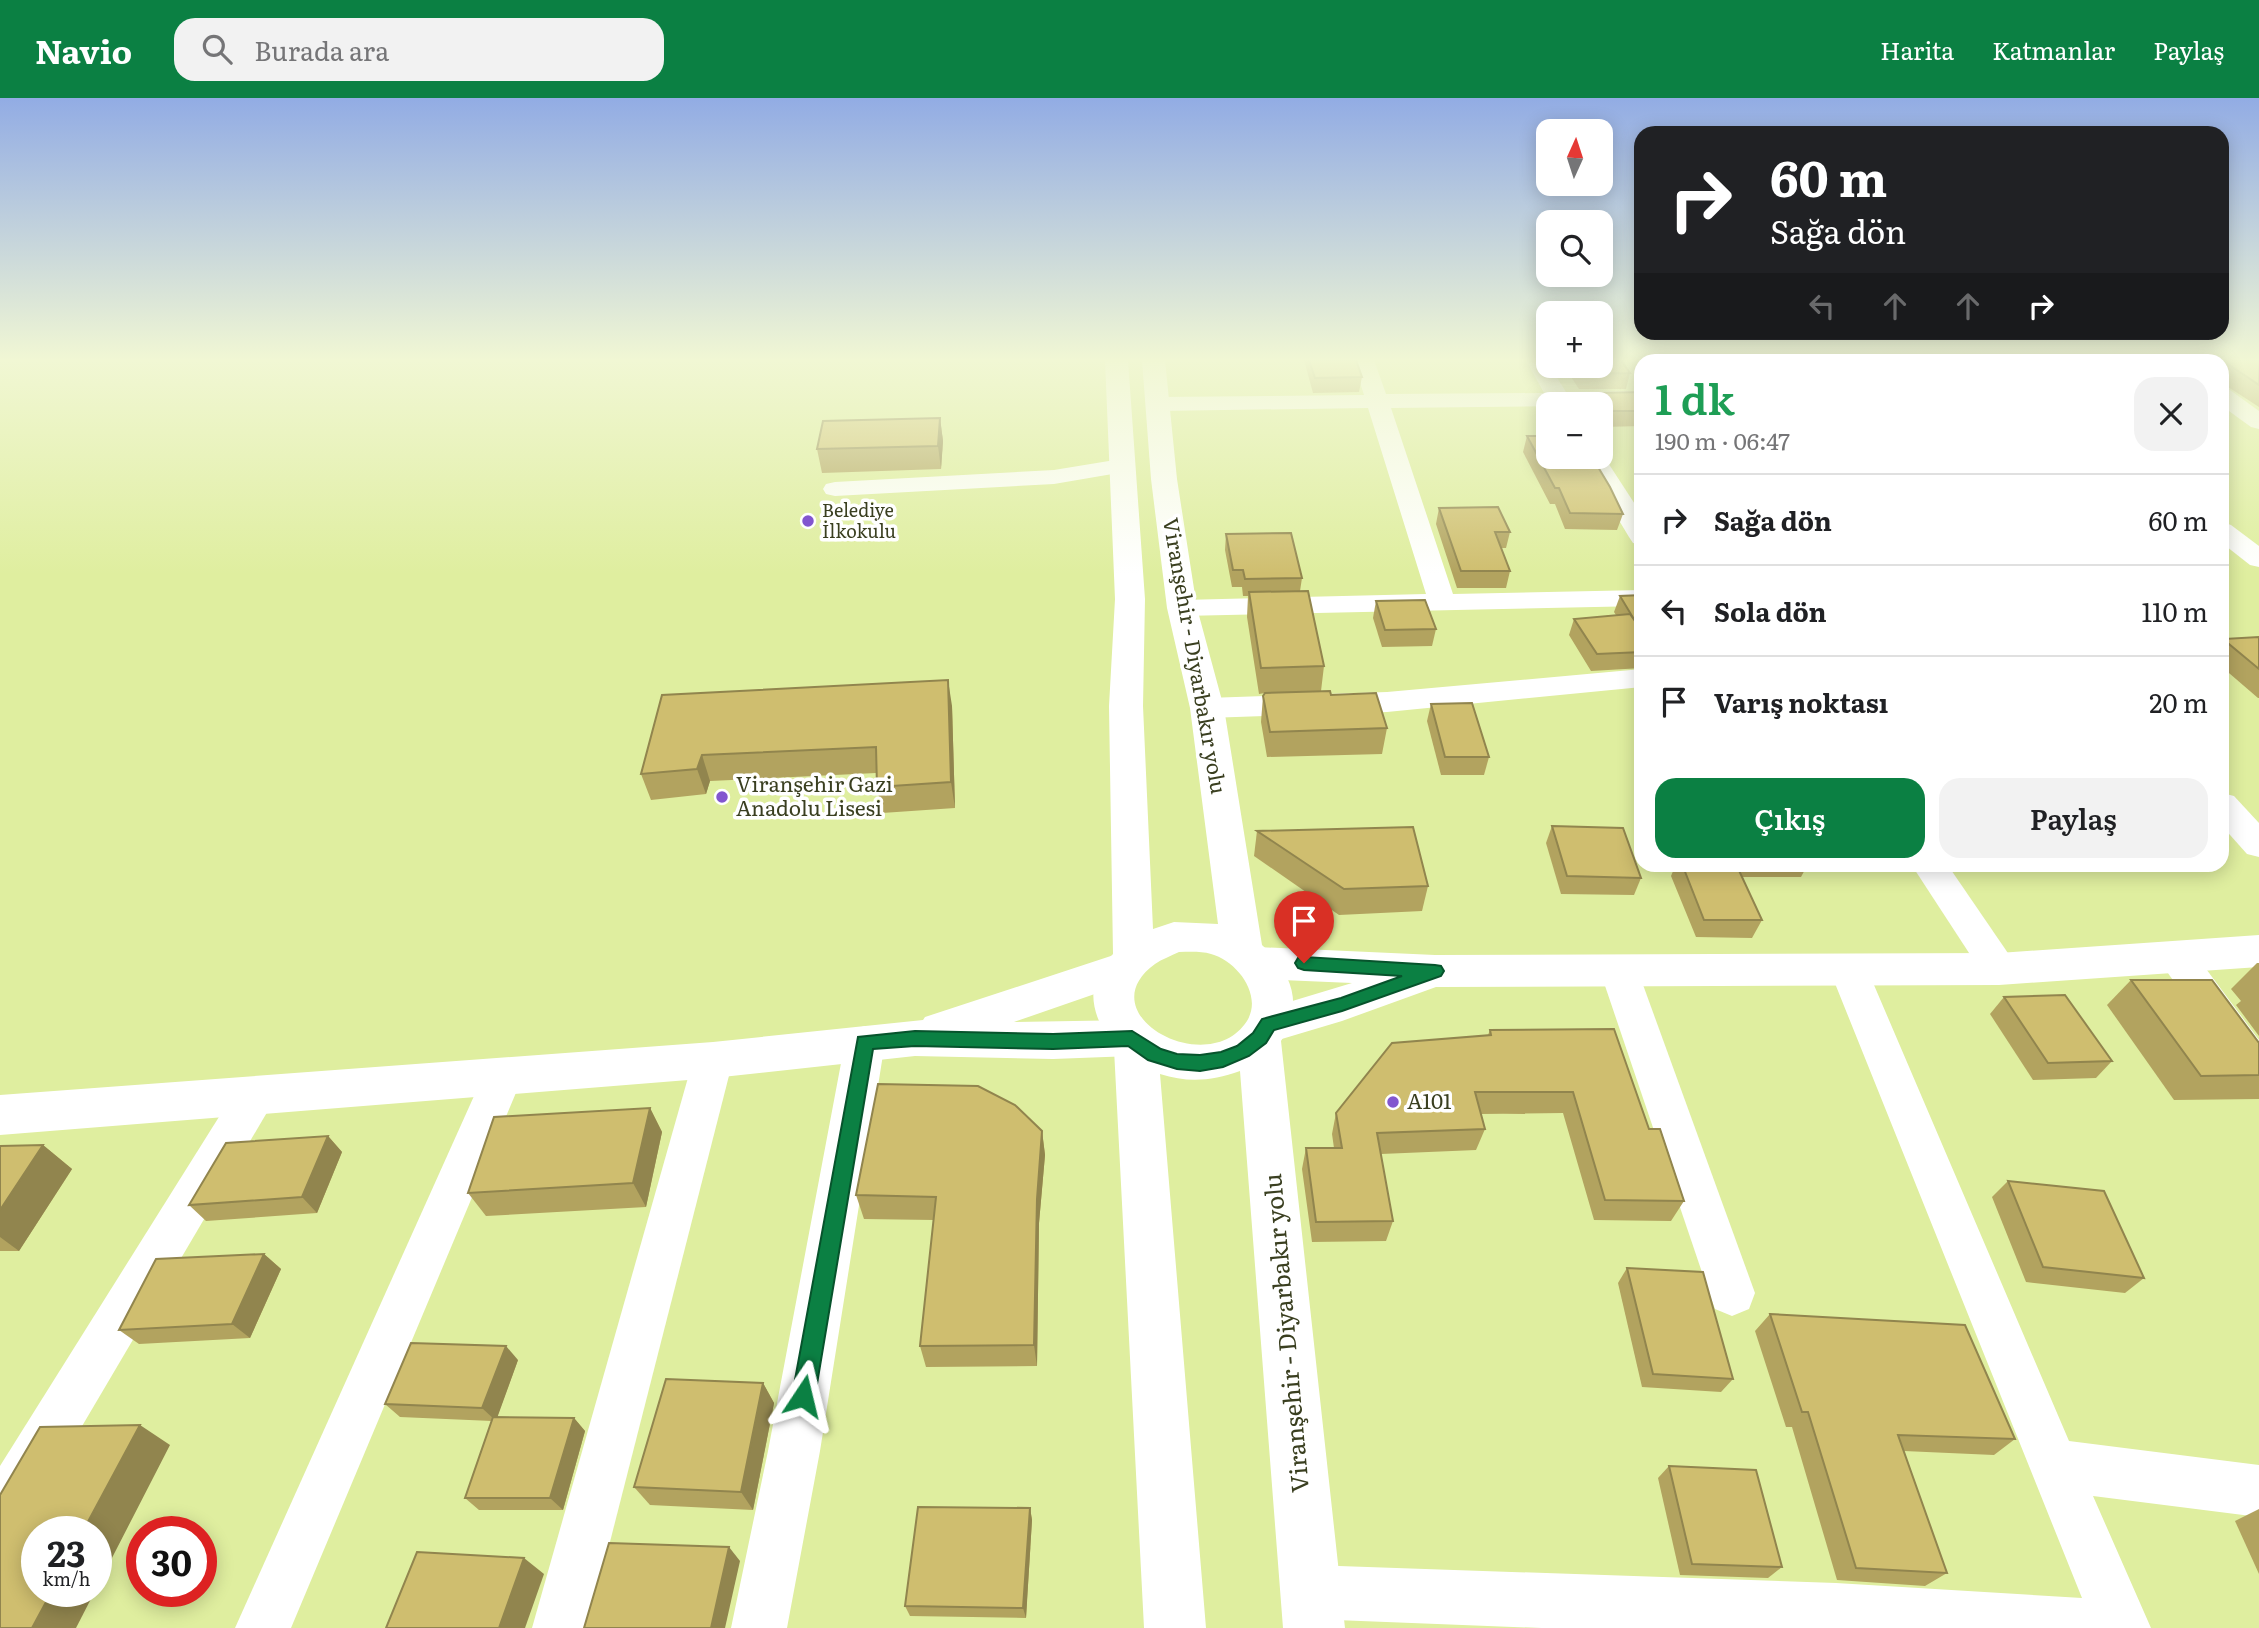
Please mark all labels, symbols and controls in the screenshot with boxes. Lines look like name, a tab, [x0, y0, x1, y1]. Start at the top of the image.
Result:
search box	[174, 18, 664, 81]
text: Navio	[35, 25, 132, 74]
icon: search	[198, 30, 236, 68]
text: Burada ara	[254, 30, 389, 69]
text: Harita	[1880, 32, 1954, 67]
text: Katmanlar	[1992, 32, 2115, 67]
text: Paylaş	[2153, 32, 2224, 67]
north arrow	[1536, 119, 1614, 196]
map controls	[1536, 119, 1613, 469]
text: 60 m	[1770, 139, 1887, 212]
icon: right	[1655, 154, 1746, 245]
text: Sağa dön	[1770, 206, 1906, 254]
button: search	[1536, 210, 1613, 287]
icon: left	[1803, 287, 1841, 325]
icon: ahead	[1876, 287, 1914, 325]
icon: ahead	[1949, 287, 1987, 325]
icon: right	[2022, 287, 2060, 325]
button: +	[1536, 301, 1613, 378]
text: 1 dk	[1655, 366, 1735, 428]
button: close	[2134, 377, 2208, 451]
button: −	[1536, 392, 1613, 469]
text: 190 m · 06:47	[1655, 423, 1790, 457]
place label: Belediye İlkokulu	[822, 496, 896, 544]
text: Sağa dön	[1714, 500, 1832, 539]
text: 60 m	[2149, 500, 2208, 539]
icon: right	[1655, 501, 1693, 539]
marker: Belediye İlkokulu	[800, 513, 816, 529]
street label: Viranşehir - Diyarbakır yolu	[1157, 515, 1236, 796]
text: Sola dön	[1714, 591, 1827, 630]
text: 110 m	[2141, 591, 2208, 630]
icon: left	[1655, 592, 1693, 630]
text: Varış noktası	[1714, 682, 1888, 721]
text: 20 m	[2149, 682, 2208, 721]
icon: arrive	[1655, 683, 1693, 721]
place label: Viranşehir Gazi Anadolu Lisesi	[736, 767, 893, 822]
button: Çıkış	[1655, 778, 1925, 858]
button: Paylaş	[1939, 778, 2208, 858]
marker: Viranşehir Gazi Anadolu Lisesi	[714, 789, 730, 805]
pin	[1274, 891, 1334, 963]
icon: arrive	[1285, 902, 1323, 940]
place label: A101	[1407, 1084, 1452, 1115]
marker: A101	[1385, 1094, 1401, 1110]
street label: Viranşehir - Diyarbakır yolu	[1253, 1172, 1316, 1494]
position arrow	[766, 1359, 840, 1433]
speed limit sign: 30	[126, 1516, 217, 1607]
text: 23	[47, 1526, 86, 1578]
text: km/h	[43, 1565, 90, 1592]

